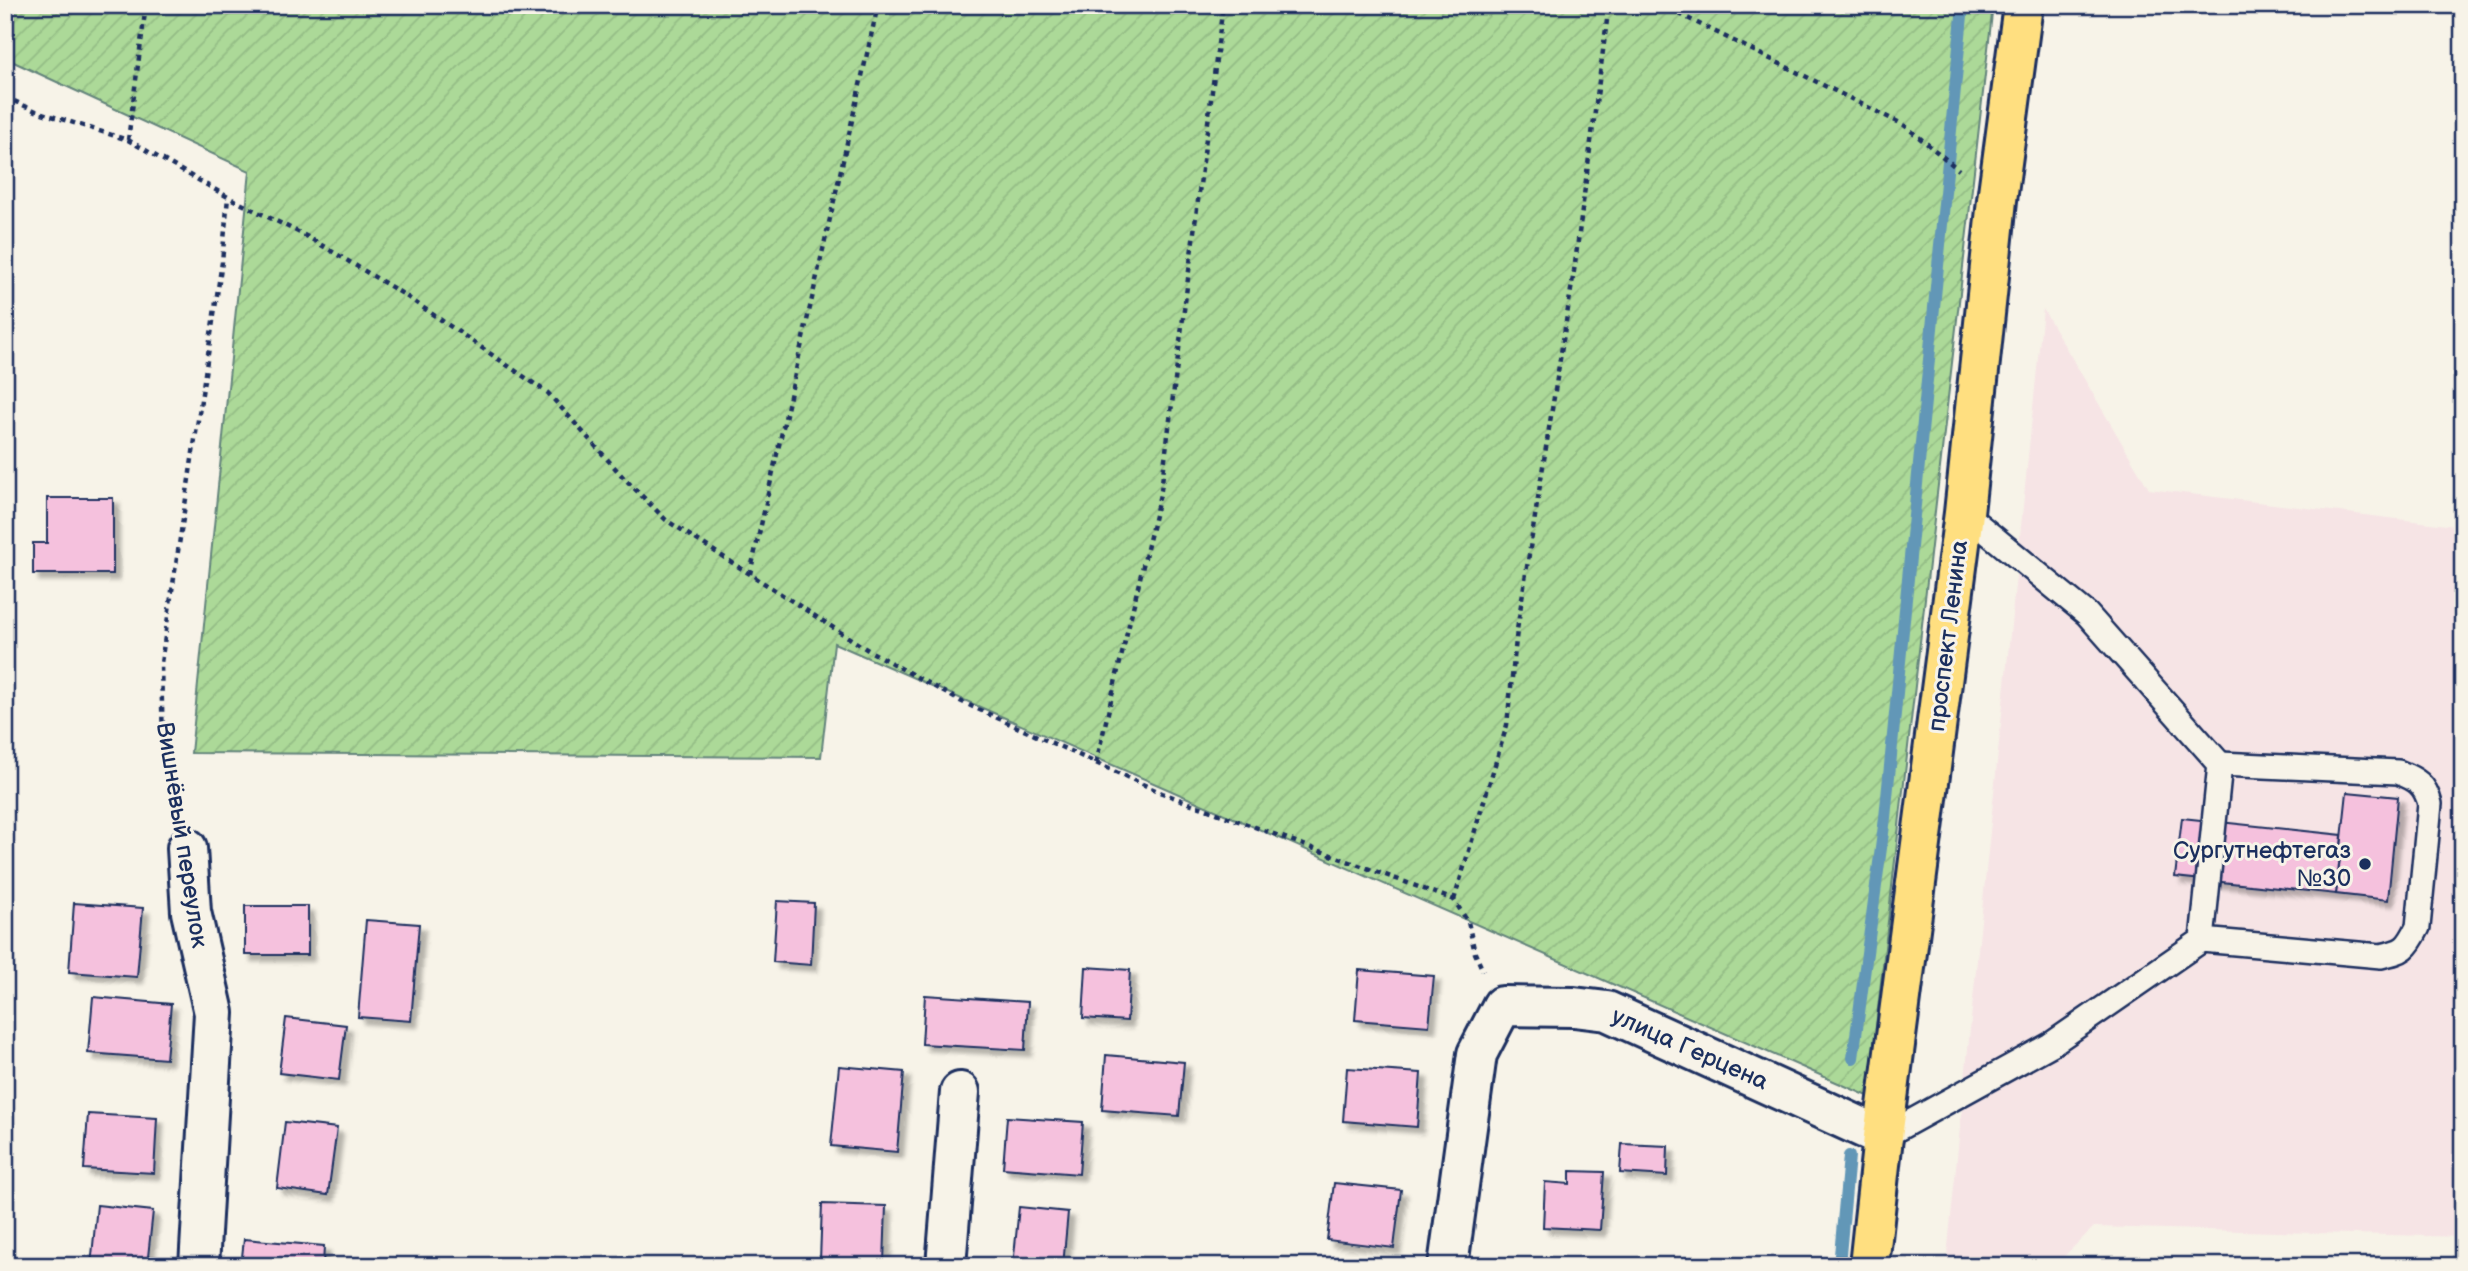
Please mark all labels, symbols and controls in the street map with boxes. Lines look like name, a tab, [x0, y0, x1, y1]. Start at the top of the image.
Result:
street label: проспект Ленина	[1922, 539, 1974, 733]
street label: Вишнёвый переулок	[150, 720, 214, 950]
place label: Сургутнефтегаз №30	[2173, 836, 2351, 893]
marker: Сургутнефтегаз №30	[2357, 856, 2373, 872]
street label: улица Герцена	[1607, 1002, 1773, 1096]

